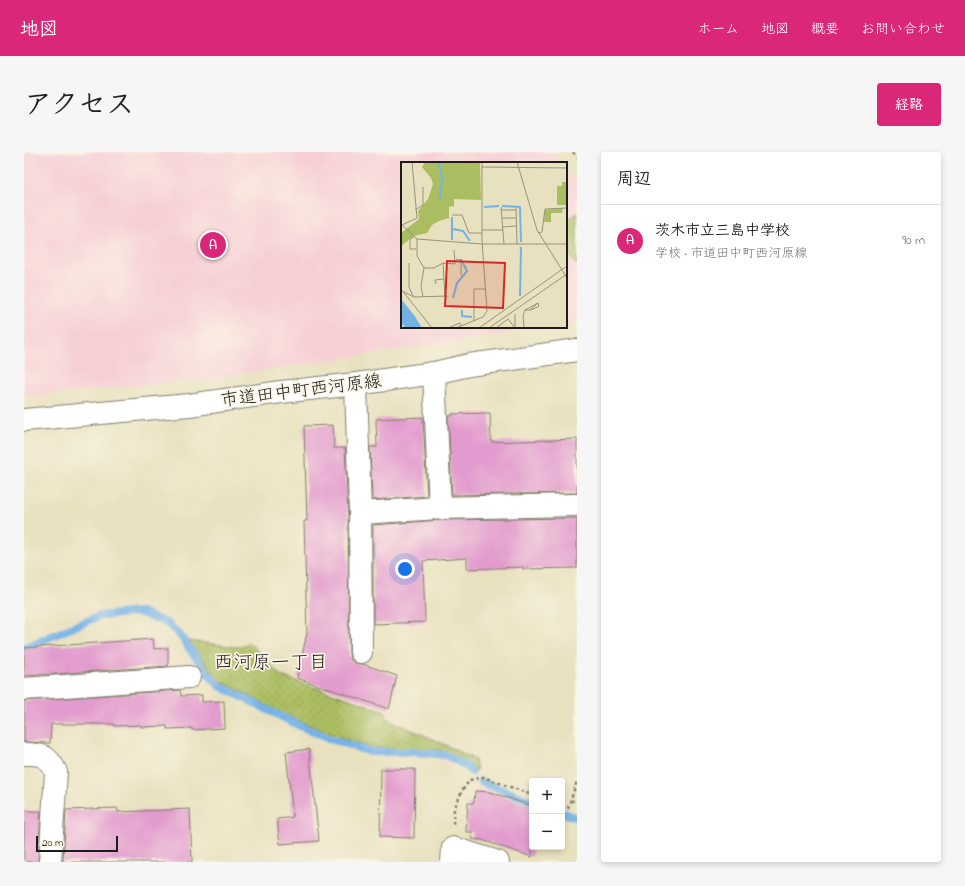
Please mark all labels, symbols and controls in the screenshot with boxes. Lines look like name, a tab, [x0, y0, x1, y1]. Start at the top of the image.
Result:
text: 地図	[20, 17, 58, 44]
text: ホーム	[698, 19, 739, 40]
text: 地図	[761, 19, 789, 40]
text: 概要	[811, 19, 839, 40]
text: お問い合わせ	[861, 19, 945, 40]
button: 経路	[877, 83, 941, 126]
text: アクセス	[24, 86, 134, 127]
inset map	[401, 162, 567, 328]
text: 周辺	[617, 167, 651, 192]
text: 茨木市立三島中学校	[655, 220, 790, 242]
pin: A	[200, 230, 226, 260]
text: A	[626, 231, 634, 250]
text: 90 m	[902, 231, 925, 250]
text: 学校 · 市道田中町西河原線	[655, 244, 807, 263]
street label: 市道田中町西河原線	[219, 369, 383, 415]
your location	[395, 559, 415, 579]
district label: 西河原一丁目	[214, 650, 328, 677]
map controls	[529, 778, 565, 850]
button: +	[529, 778, 565, 814]
button: −	[529, 814, 565, 850]
scale bar	[36, 834, 118, 853]
text: 20 m	[42, 835, 64, 851]

